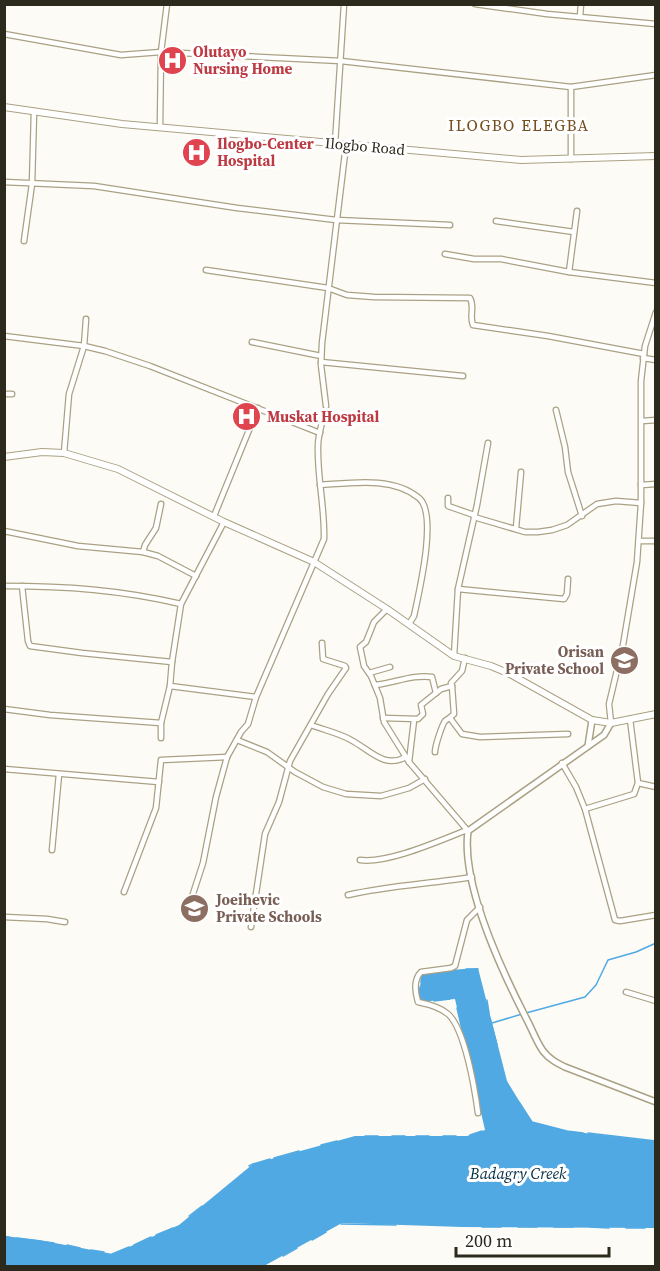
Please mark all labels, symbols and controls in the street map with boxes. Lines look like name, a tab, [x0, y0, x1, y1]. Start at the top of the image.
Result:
place label: Olutayo Nursing Home	[193, 41, 293, 79]
hospital icon: Olutayo Nursing Home	[156, 44, 188, 76]
district label: ILOGBO ELEGBA	[448, 114, 590, 136]
street label: Ilogbo Road	[324, 132, 406, 160]
place label: Ilogbo-Center Hospital	[217, 133, 314, 171]
hospital icon: Ilogbo-Center Hospital	[180, 136, 212, 168]
hospital icon: Muskat Hospital	[230, 400, 262, 432]
place label: Muskat Hospital	[267, 406, 380, 427]
place label: Orisan Private School	[505, 641, 604, 679]
school or university icon: Orisan Private School	[609, 644, 641, 676]
place label: Joeihevic Private Schools	[215, 889, 322, 927]
school or university icon: Joeihevic Private Schools	[179, 892, 211, 924]
water label: Badagry Creek	[469, 1162, 567, 1184]
scale bar	[456, 1220, 609, 1258]
text: 200 m	[465, 1228, 512, 1253]

